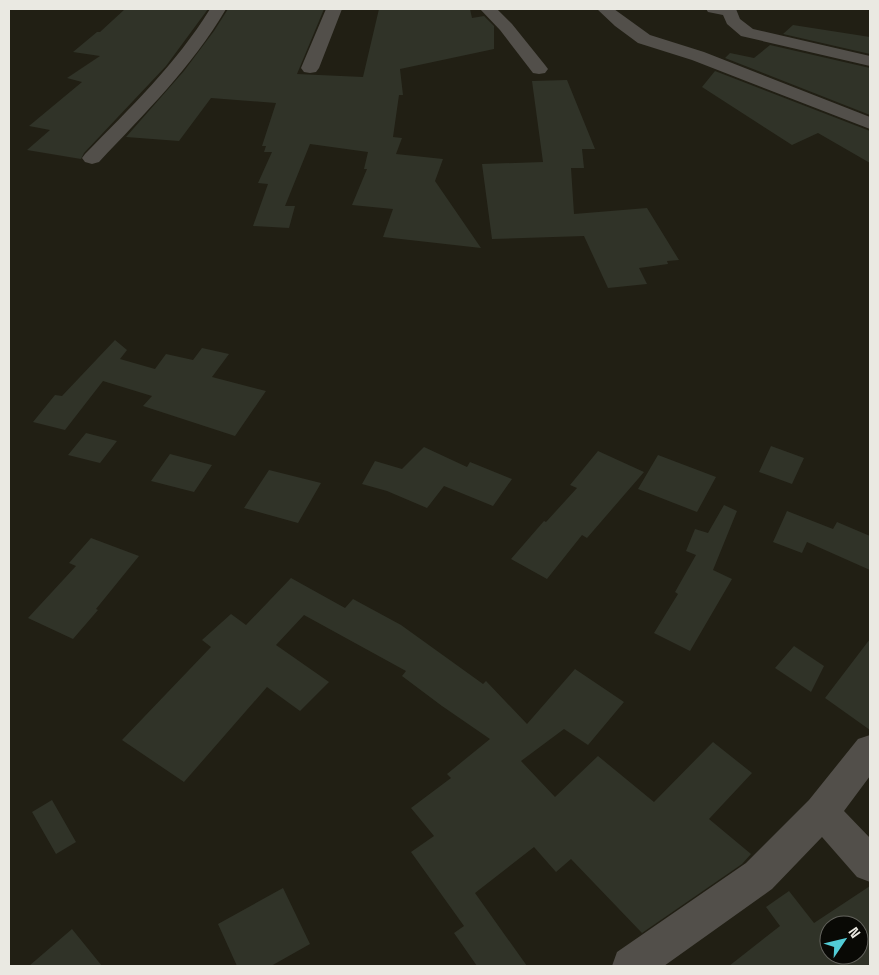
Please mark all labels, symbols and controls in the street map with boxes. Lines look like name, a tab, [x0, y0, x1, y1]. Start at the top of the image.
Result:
north arrow	[819, 915, 869, 965]
text: N	[845, 924, 865, 942]

